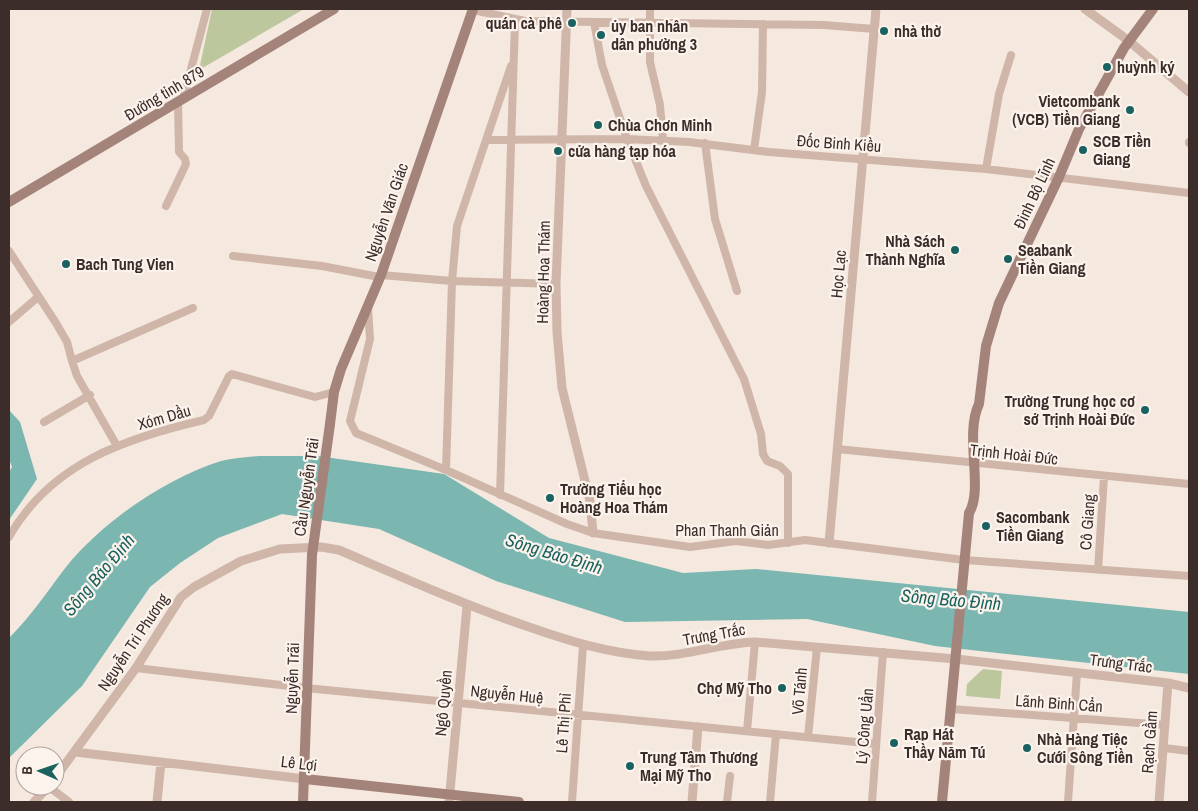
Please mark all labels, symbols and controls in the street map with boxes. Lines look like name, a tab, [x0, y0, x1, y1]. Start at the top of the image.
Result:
place label: quán cà phê	[485, 12, 562, 34]
place label: ủy ban nhân dân phường 3	[611, 15, 697, 55]
marker: quán cà phê	[566, 17, 578, 29]
place label: nhà thờ	[894, 20, 941, 42]
marker: nhà thờ	[878, 25, 890, 37]
marker: ủy ban nhân dân phường 3	[595, 29, 607, 41]
place label: huỳnh ký	[1117, 56, 1175, 78]
street label: Đường tỉnh 879	[120, 60, 208, 126]
marker: huỳnh ký	[1101, 61, 1113, 73]
place label: Vietcombank (VCB) Tiền Giang	[1012, 90, 1121, 130]
marker: Vietcombank (VCB) Tiền Giang	[1124, 104, 1136, 116]
place label: Chùa Chơn Minh	[608, 114, 712, 136]
marker: Chùa Chơn Minh	[592, 119, 604, 131]
street label: Đốc Binh Kiều	[796, 129, 882, 157]
place label: SCB Tiền Giang	[1093, 130, 1151, 170]
place label: cửa hàng tạp hóa	[568, 140, 677, 162]
marker: SCB Tiền Giang	[1077, 144, 1089, 156]
marker: cửa hàng tạp hóa	[552, 145, 564, 157]
street label: Đinh Bộ Lĩnh	[1008, 154, 1060, 232]
street label: Nguyễn Văn Giác	[359, 159, 413, 264]
street label: Hoàng Hoa Thám	[531, 220, 555, 324]
place label: Nhà Sách Thành Nghĩa	[866, 230, 946, 270]
place label: Seabank Tiền Giang	[1018, 239, 1086, 279]
marker: Nhà Sách Thành Nghĩa	[949, 244, 961, 256]
street label: Học Lạc	[825, 249, 851, 299]
place label: Bach Tung Vien	[76, 253, 174, 275]
marker: Seabank Tiền Giang	[1002, 253, 1014, 265]
marker: Bach Tung Vien	[60, 258, 72, 270]
place label: Trường Trung học cơ sở Trịnh Hoài Đức	[1005, 390, 1135, 430]
street label: Xóm Dầu	[135, 399, 193, 435]
marker: Trường Trung học cơ sở Trịnh Hoài Đức	[1139, 404, 1151, 416]
street label: Cầu Nguyễn Trãi	[288, 436, 324, 538]
street label: Trịnh Hoài Đức	[969, 438, 1060, 470]
place label: Trường Tiểu học Hoàng Hoa Thám	[560, 478, 668, 518]
marker: Trường Tiểu học Hoàng Hoa Thám	[544, 492, 556, 504]
street label: Cô Giang	[1074, 493, 1100, 551]
place label: Sacombank Tiền Giang	[996, 506, 1070, 546]
street label: Phan Thanh Giản	[675, 519, 779, 541]
marker: Sacombank Tiền Giang	[980, 520, 992, 532]
water label: Sông Bảo Định	[503, 527, 606, 580]
water label: Sông Bảo Định	[57, 528, 140, 621]
water label: Sông Bảo Định	[900, 583, 1002, 616]
street label: Nguyễn Tri Phương	[92, 588, 174, 695]
street label: Trưng Trắc	[681, 618, 747, 650]
street label: Nguyễn Trãi	[280, 642, 304, 714]
street label: Trưng Trắc	[1088, 648, 1154, 678]
street label: Võ Tánh	[786, 666, 812, 716]
street label: Ngô Quyền	[429, 669, 457, 737]
place label: Chợ Mỹ Tho	[697, 677, 772, 699]
street label: Nguyễn Huệ	[470, 679, 544, 709]
marker: Chợ Mỹ Tho	[776, 682, 788, 694]
street label: Lý Công Uẩn	[850, 687, 878, 765]
street label: Lãnh Binh Cẩn	[1015, 689, 1103, 717]
street label: Lê Thị Phỉ	[550, 692, 576, 754]
street label: Rạch Gầm	[1136, 710, 1162, 774]
place label: Rạp Hát Thầy Năm Tú	[904, 723, 985, 763]
place label: Nhà Hàng Tiệc Cưới Sông Tiền	[1037, 728, 1133, 768]
marker: Rạp Hát Thầy Năm Tú	[888, 737, 900, 749]
marker: Nhà Hàng Tiệc Cưới Sông Tiền	[1021, 742, 1033, 754]
north arrow	[15, 746, 65, 796]
place label: Trung Tâm Thương Mại Mỹ Tho	[640, 746, 758, 786]
street label: Lê Lợi	[280, 750, 318, 776]
marker: Trung Tâm Thương Mại Mỹ Tho	[624, 760, 636, 772]
text: B	[18, 766, 36, 775]

